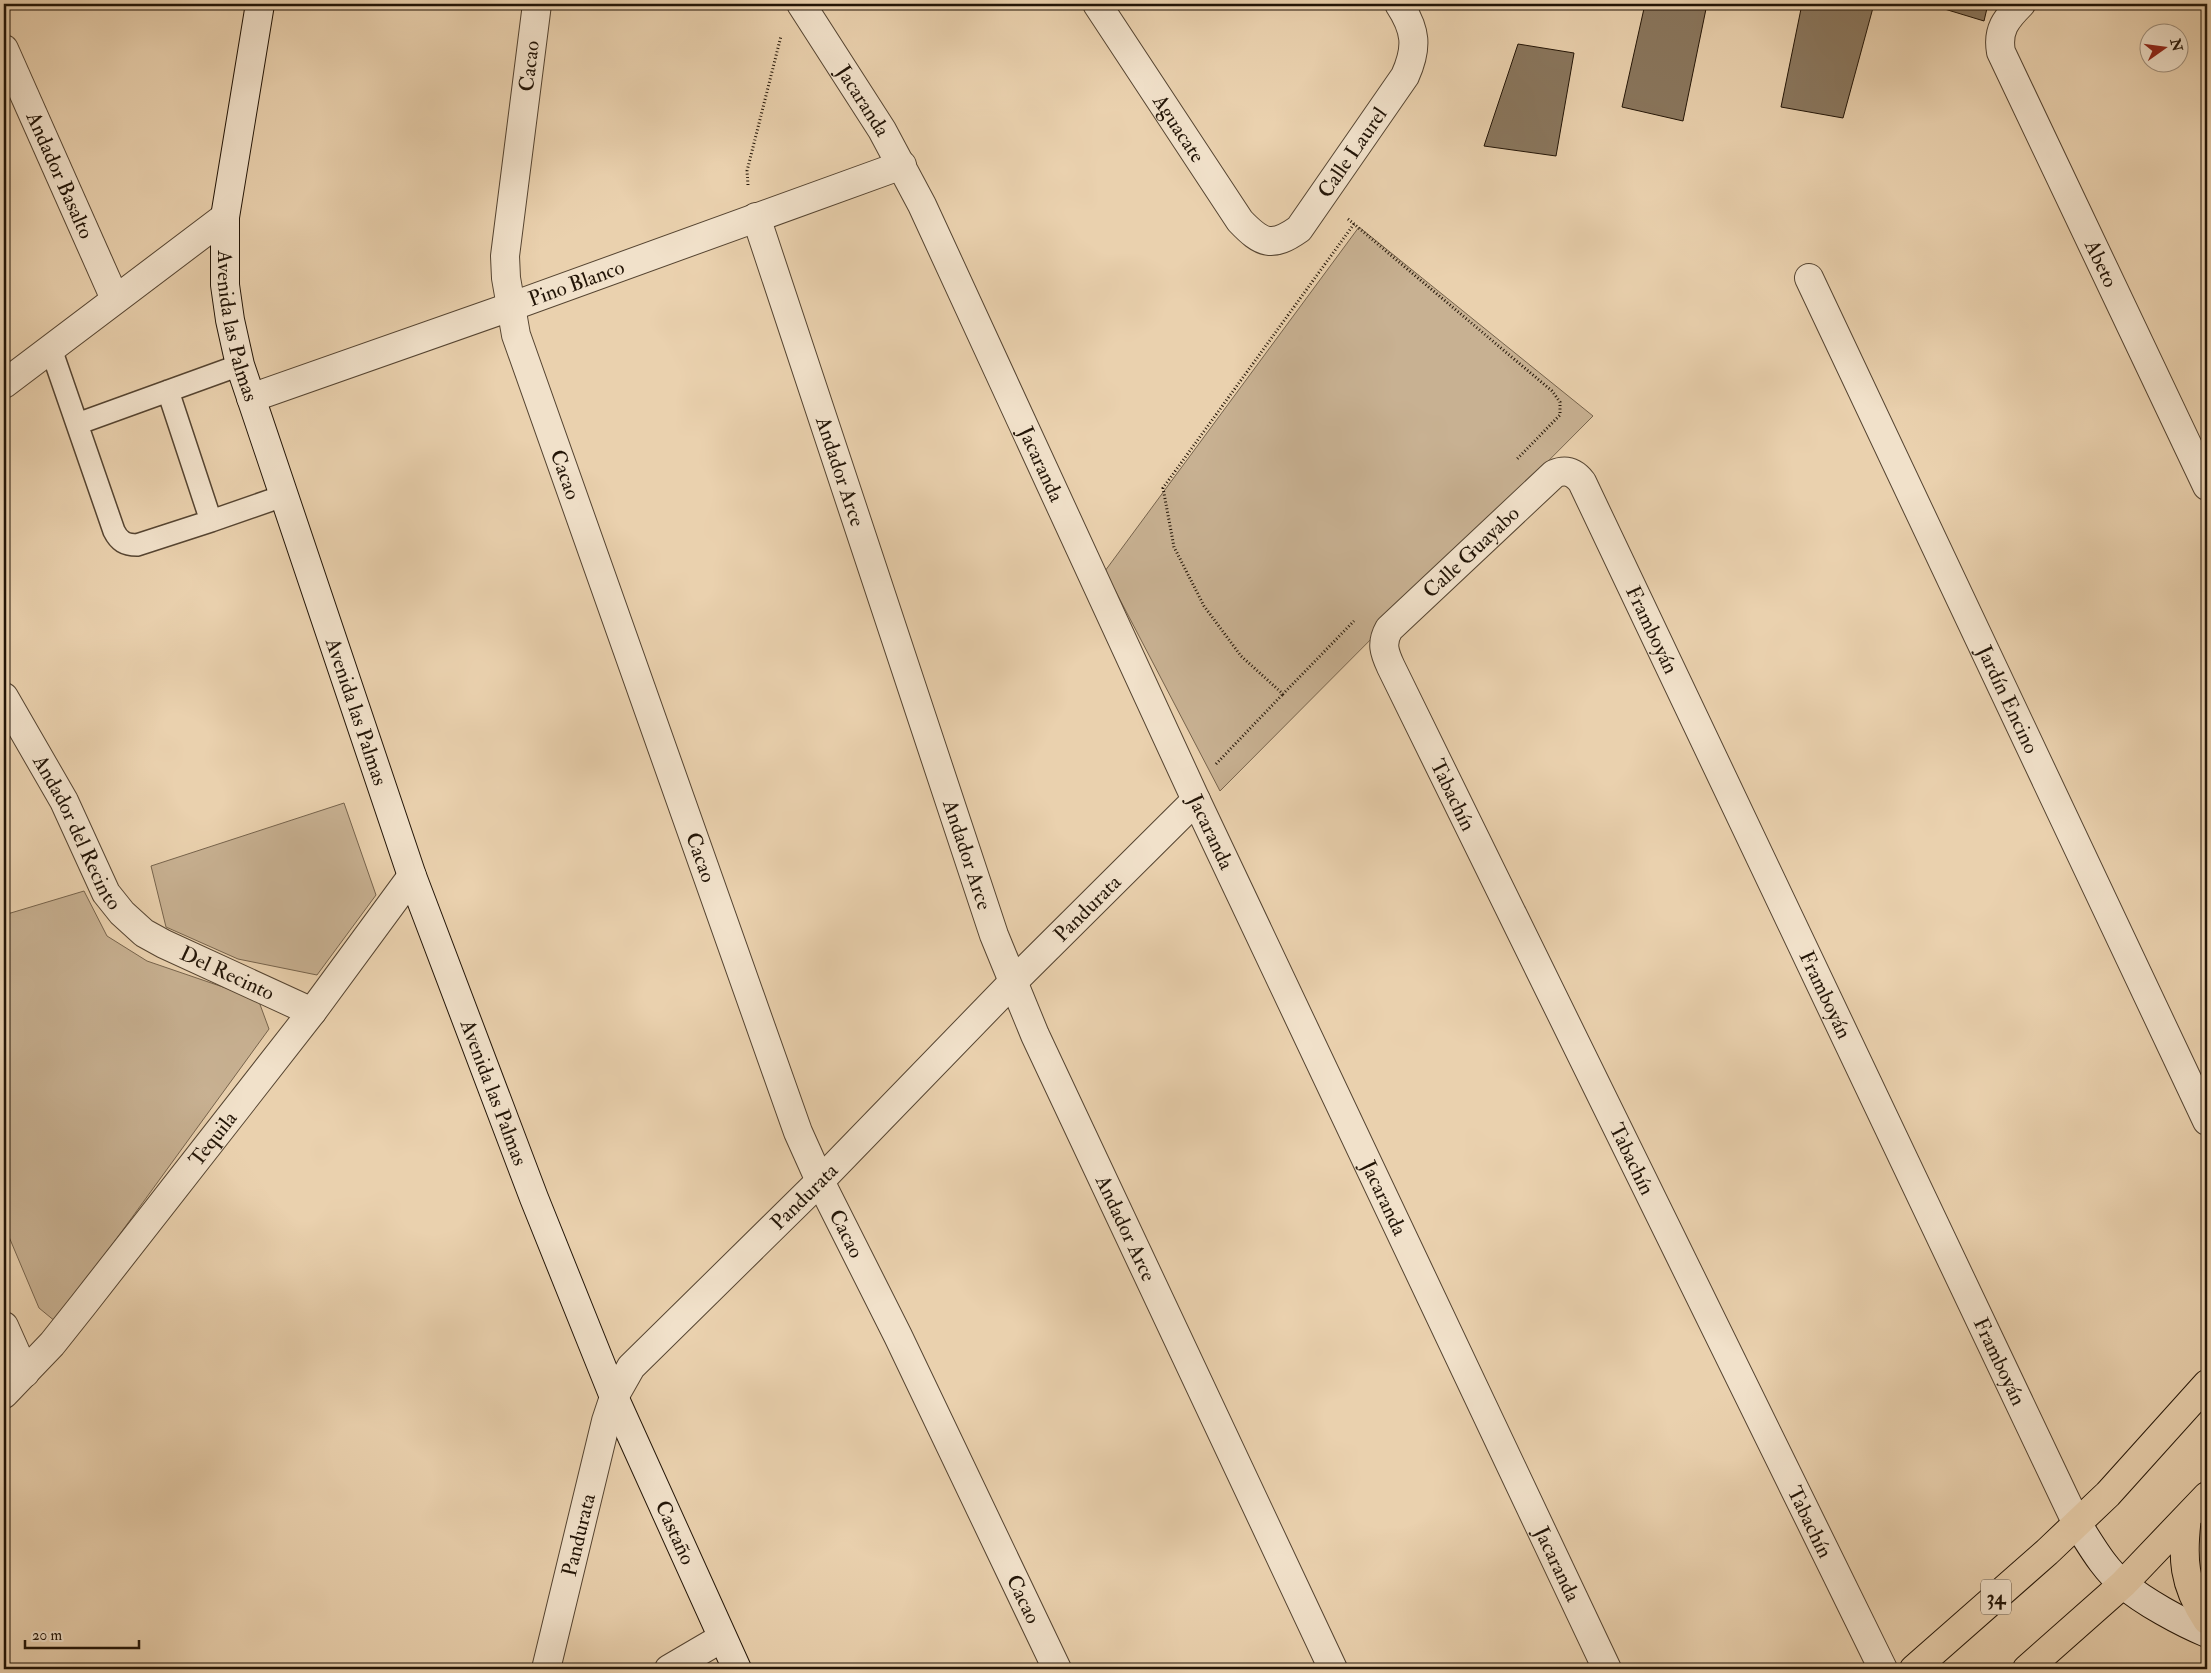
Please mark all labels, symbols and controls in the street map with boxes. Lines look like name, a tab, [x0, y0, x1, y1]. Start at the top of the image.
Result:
north arrow	[2138, 22, 2188, 72]
text: N	[2166, 36, 2186, 54]
street label: Cacao	[513, 39, 546, 93]
street label: Jacaranda	[829, 59, 896, 142]
street label: Aguacate	[1146, 89, 1211, 168]
street label: Calle Laurel	[1312, 101, 1394, 203]
street label: Andador Basalto	[19, 107, 100, 243]
street label: Abeto	[2078, 235, 2124, 292]
street label: Avenida las Palmas	[211, 249, 264, 405]
street label: Pino Blanco	[525, 254, 628, 313]
street label: Andador Arce	[809, 412, 871, 530]
street label: Jacaranda	[1011, 421, 1070, 507]
street label: Cacao	[544, 446, 586, 503]
street label: Calle Guayabo	[1417, 500, 1526, 604]
street label: Framboyán	[1619, 582, 1684, 678]
street label: Avenida las Palmas	[319, 634, 394, 789]
street label: Jardín Encino	[1970, 640, 2045, 758]
street label: Andador del Recinto	[26, 749, 127, 916]
street label: Tabachín	[1424, 755, 1482, 836]
street label: Jacaranda	[1181, 789, 1240, 874]
street label: Andador Arce	[936, 796, 998, 914]
street label: Cacao	[679, 829, 722, 886]
street label: Pandurata	[1048, 869, 1127, 948]
street label: Del Recinto	[176, 940, 279, 1007]
street label: Framboyán	[1793, 946, 1858, 1043]
street label: Avenida las Palmas	[453, 1015, 533, 1169]
street label: Tequila	[183, 1106, 244, 1172]
street label: Tabachín	[1603, 1119, 1661, 1200]
street label: Jacaranda	[1354, 1155, 1413, 1240]
street label: Pandurata	[765, 1157, 844, 1236]
street label: Andador Arce	[1088, 1170, 1162, 1286]
street label: Cacao	[822, 1205, 870, 1263]
street label: Framboyán	[1967, 1313, 2032, 1410]
street label: Tabachín	[1781, 1482, 1839, 1563]
street label: Pandurata	[556, 1490, 602, 1579]
street label: Castaño	[649, 1496, 701, 1569]
street label: Jacaranda	[1527, 1521, 1586, 1607]
street label: Cacao	[1000, 1570, 1046, 1628]
road number: 34	[1981, 1580, 2011, 1614]
scale bar	[25, 1618, 139, 1650]
text: 20 m	[32, 1626, 62, 1645]

